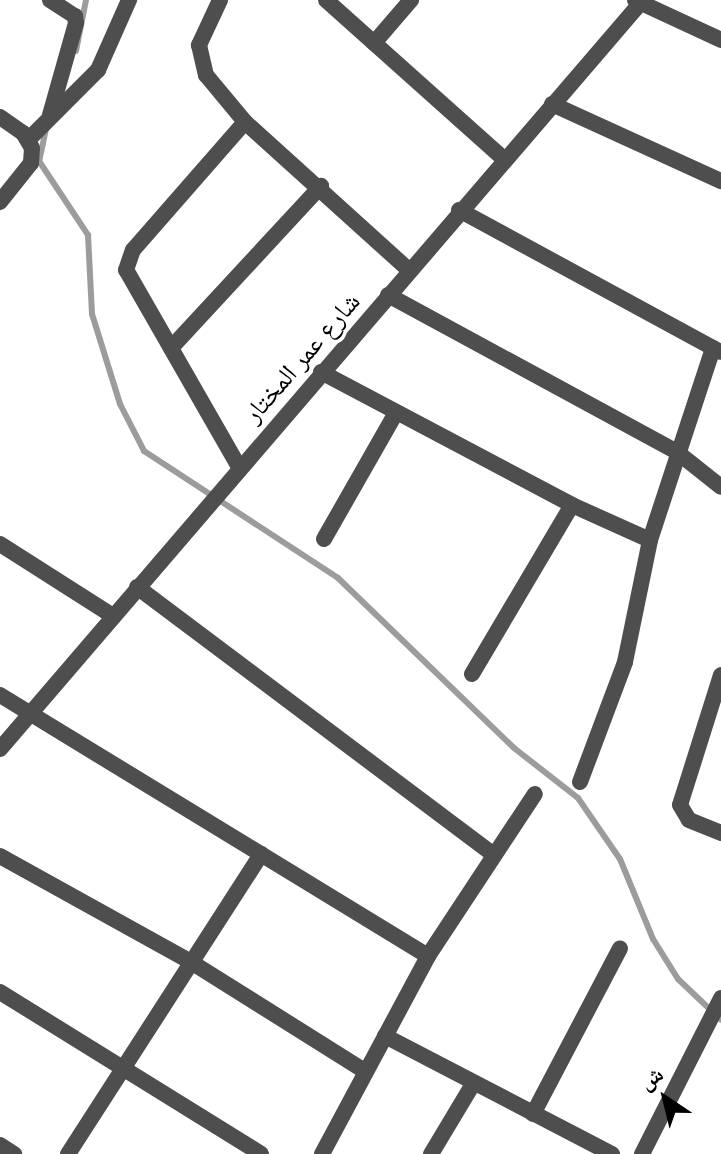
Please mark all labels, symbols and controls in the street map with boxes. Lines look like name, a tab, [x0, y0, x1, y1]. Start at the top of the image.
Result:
street label: شارع عمر المختار	[237, 287, 367, 429]
north arrow	[625, 1058, 705, 1138]
text: ش	[634, 1061, 668, 1096]

